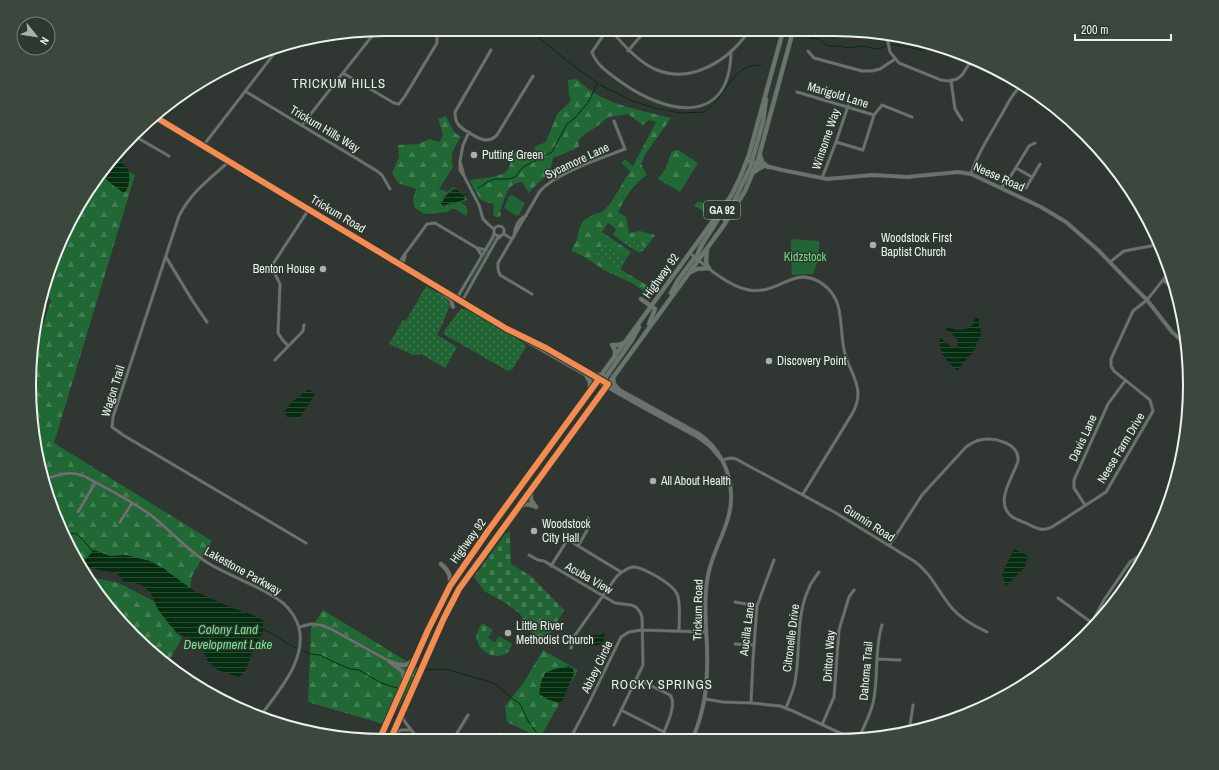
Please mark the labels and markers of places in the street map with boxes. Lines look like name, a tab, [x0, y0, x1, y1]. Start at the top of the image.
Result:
place label: Putting Green	[482, 147, 543, 163]
marker: Putting Green	[469, 150, 479, 160]
place label: Woodstock First Baptist Church	[881, 230, 952, 260]
marker: Woodstock First Baptist Church	[868, 240, 878, 250]
place label: Benton House	[253, 261, 315, 277]
marker: Benton House	[318, 264, 328, 274]
place label: Discovery Point	[777, 353, 847, 369]
marker: Discovery Point	[764, 356, 774, 366]
place label: All About Health	[660, 473, 731, 489]
marker: All About Health	[648, 476, 658, 486]
place label: Woodstock City Hall	[542, 516, 591, 546]
marker: Woodstock City Hall	[529, 526, 539, 536]
place label: Little River Methodist Church	[516, 618, 594, 648]
marker: Little River Methodist Church	[503, 628, 513, 638]

